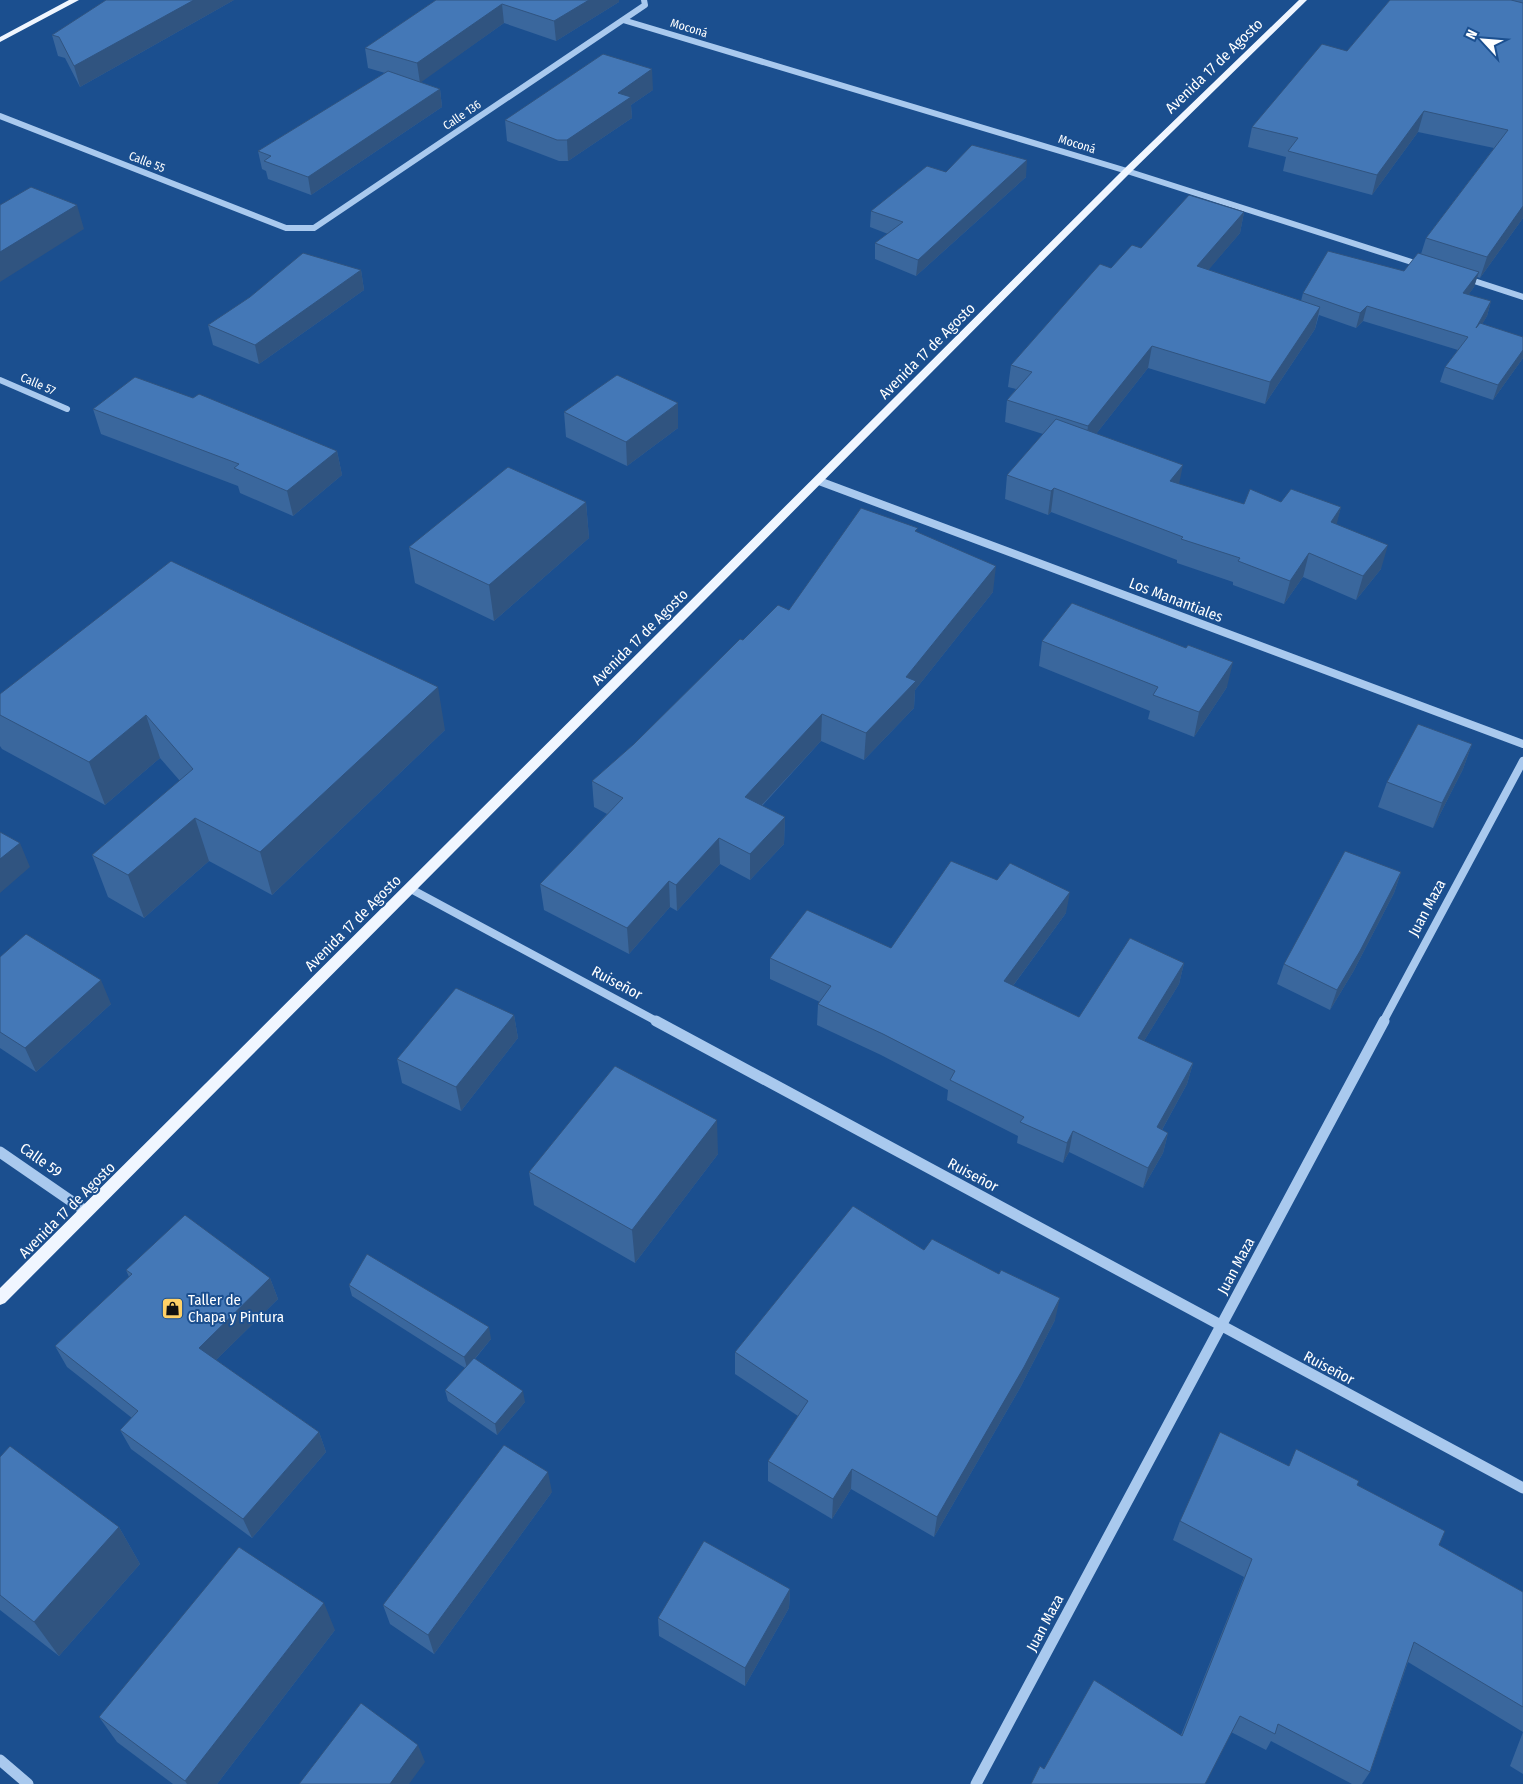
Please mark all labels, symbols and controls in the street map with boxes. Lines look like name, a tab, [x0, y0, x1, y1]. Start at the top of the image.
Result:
street label: Avenida 17 de Agosto	[1162, 15, 1267, 117]
north arrow	[1458, 15, 1508, 65]
street label: Moconá	[669, 16, 709, 40]
text: N	[1462, 27, 1481, 42]
street label: Calle 136	[440, 97, 484, 133]
street label: Moconá	[1057, 132, 1097, 156]
street label: Calle 55	[127, 149, 168, 175]
street label: Avenida 17 de Agosto	[875, 299, 979, 403]
street label: Calle 57	[18, 370, 58, 398]
street label: Los Manantiales	[1127, 574, 1225, 626]
street label: Avenida 17 de Agosto	[588, 585, 692, 689]
street label: Avenida 17 de Agosto	[301, 871, 405, 975]
street label: Juan Maza	[1405, 876, 1449, 940]
street label: Ruiseñor	[589, 962, 646, 1004]
street label: Calle 59	[16, 1139, 66, 1181]
street label: Ruiseñor	[945, 1154, 1002, 1196]
street label: Avenida 17 de Agosto	[15, 1158, 119, 1262]
street label: Juan Maza	[1214, 1234, 1258, 1298]
place label: Taller de Chapa y Pintura	[188, 1291, 284, 1326]
shop icon: Taller de Chapa y Pintura	[160, 1297, 184, 1321]
street label: Ruiseñor	[1301, 1347, 1358, 1389]
street label: Juan Maza	[1023, 1591, 1067, 1655]

